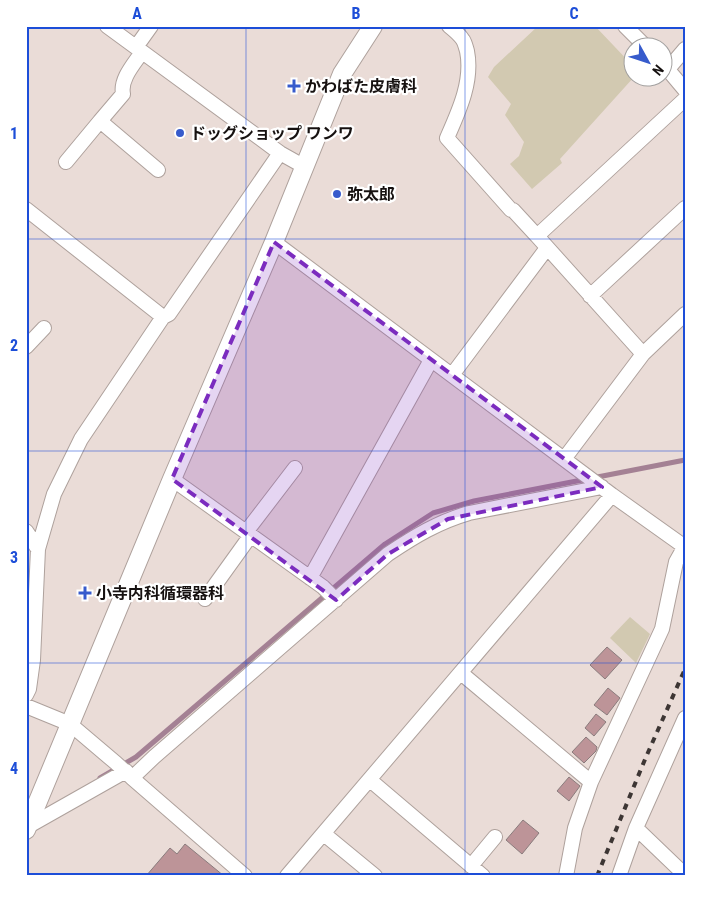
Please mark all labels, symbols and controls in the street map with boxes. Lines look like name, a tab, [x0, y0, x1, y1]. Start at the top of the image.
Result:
text: A	[132, 4, 142, 23]
text: B	[352, 4, 361, 23]
text: C	[569, 4, 579, 23]
north arrow	[624, 38, 674, 88]
text: N	[649, 62, 667, 79]
place label: かわばた皮膚科	[305, 77, 417, 96]
marker: かわばた皮膚科	[287, 79, 301, 93]
text: 1	[10, 124, 18, 143]
place label: ドッグショップ ワンワ	[190, 124, 354, 143]
marker: ドッグショップ ワンワ	[174, 127, 186, 139]
place label: 弥太郎	[347, 185, 395, 204]
marker: 弥太郎	[331, 188, 343, 200]
text: 2	[10, 336, 18, 355]
text: 3	[10, 548, 18, 567]
place label: 小寺内科循環器科	[96, 584, 224, 603]
marker: 小寺内科循環器科	[78, 586, 92, 600]
text: 4	[10, 759, 18, 778]

